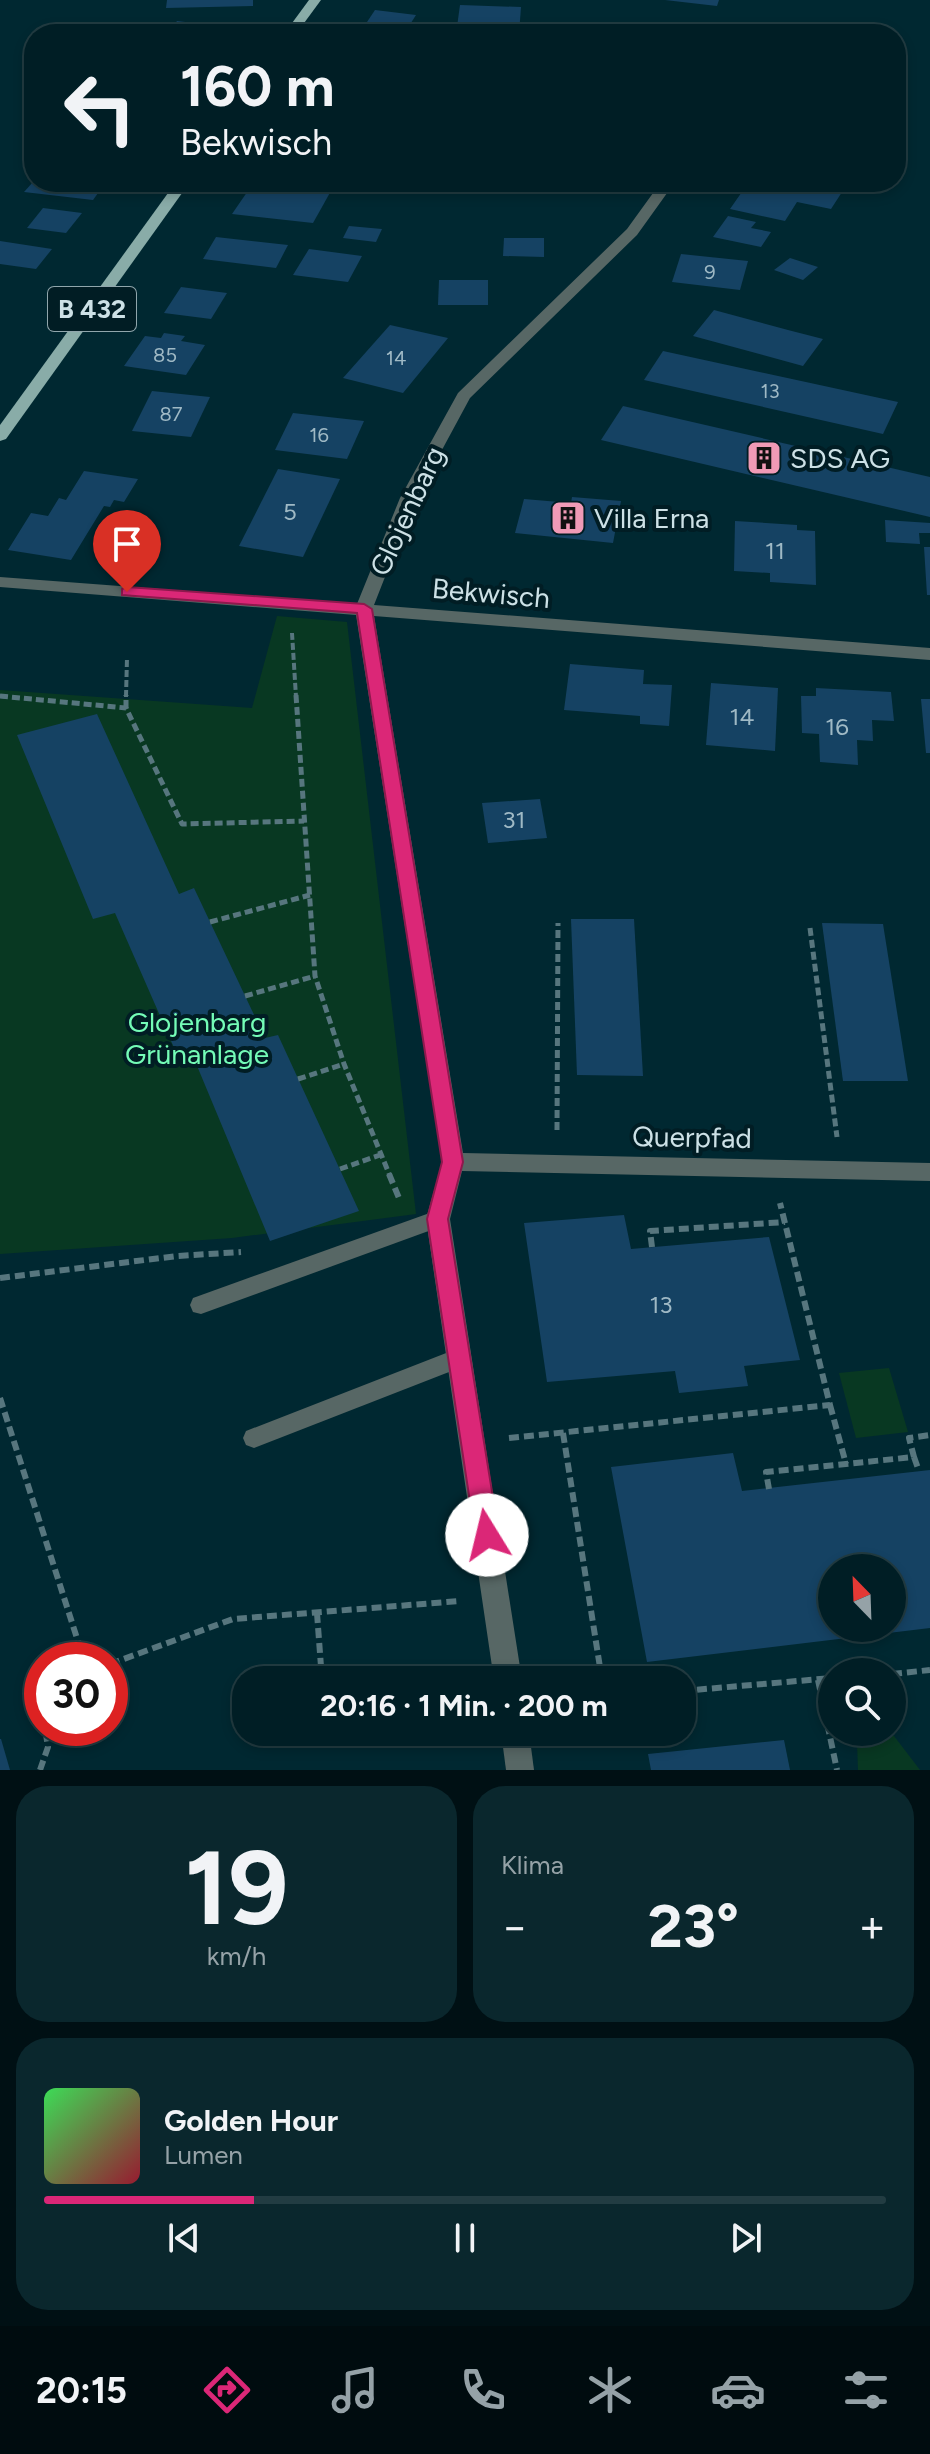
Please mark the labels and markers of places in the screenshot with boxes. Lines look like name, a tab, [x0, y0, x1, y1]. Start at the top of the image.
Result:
building icon: SDS AG	[745, 439, 783, 477]
place label: SDS AG	[790, 441, 890, 475]
building icon: Villa Erna	[549, 499, 587, 537]
place label: Villa Erna	[594, 501, 709, 535]
pin	[93, 510, 161, 592]

